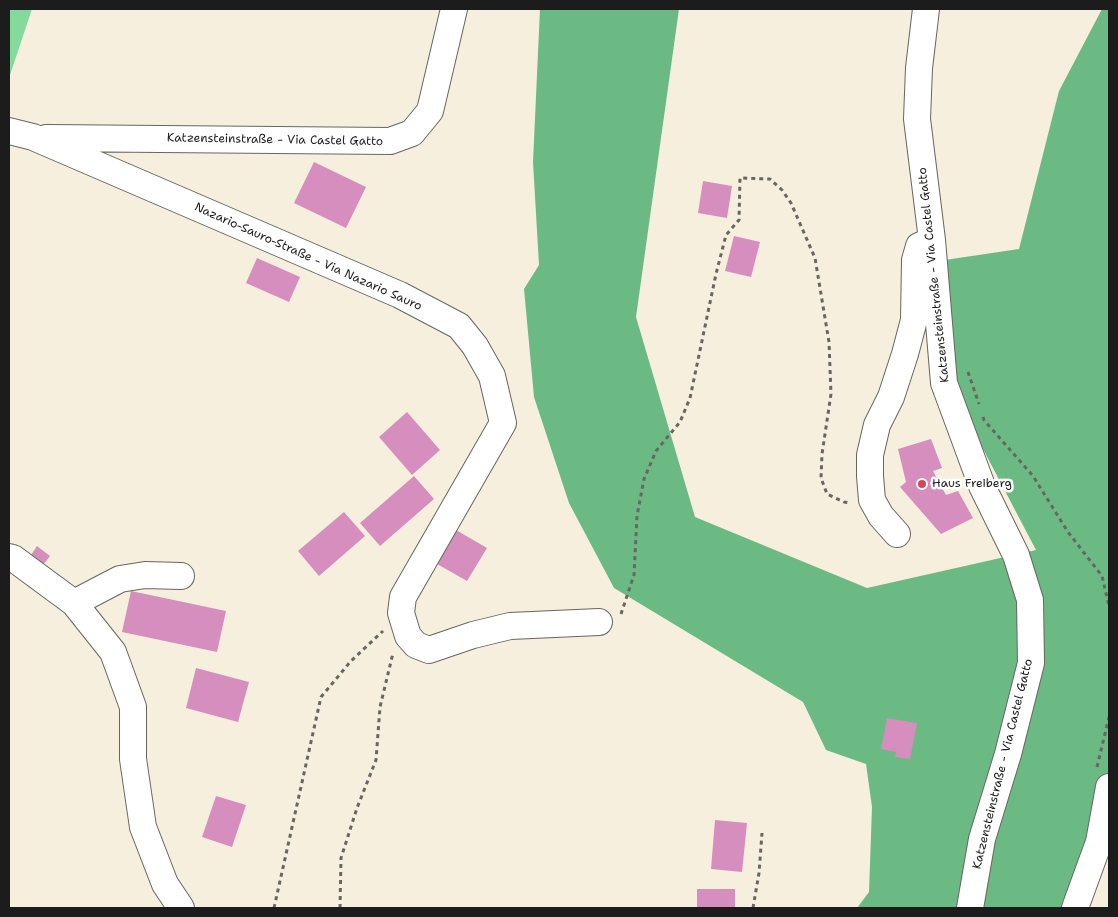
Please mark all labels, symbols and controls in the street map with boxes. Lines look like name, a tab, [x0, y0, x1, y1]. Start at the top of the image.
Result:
street label: Katzensteinstraße - Via Castel Gatto	[167, 131, 383, 149]
street label: Katzensteinstraße - Via Castel Gatto	[916, 167, 952, 383]
street label: Nazario-Sauro-Straße - Via Nazario Sauro	[192, 200, 424, 314]
place label: Haus Freiberg	[932, 477, 1012, 491]
marker: Haus Freiberg	[916, 478, 928, 490]
street label: Katzensteinstraße - Via Castel Gatto	[970, 657, 1036, 871]

